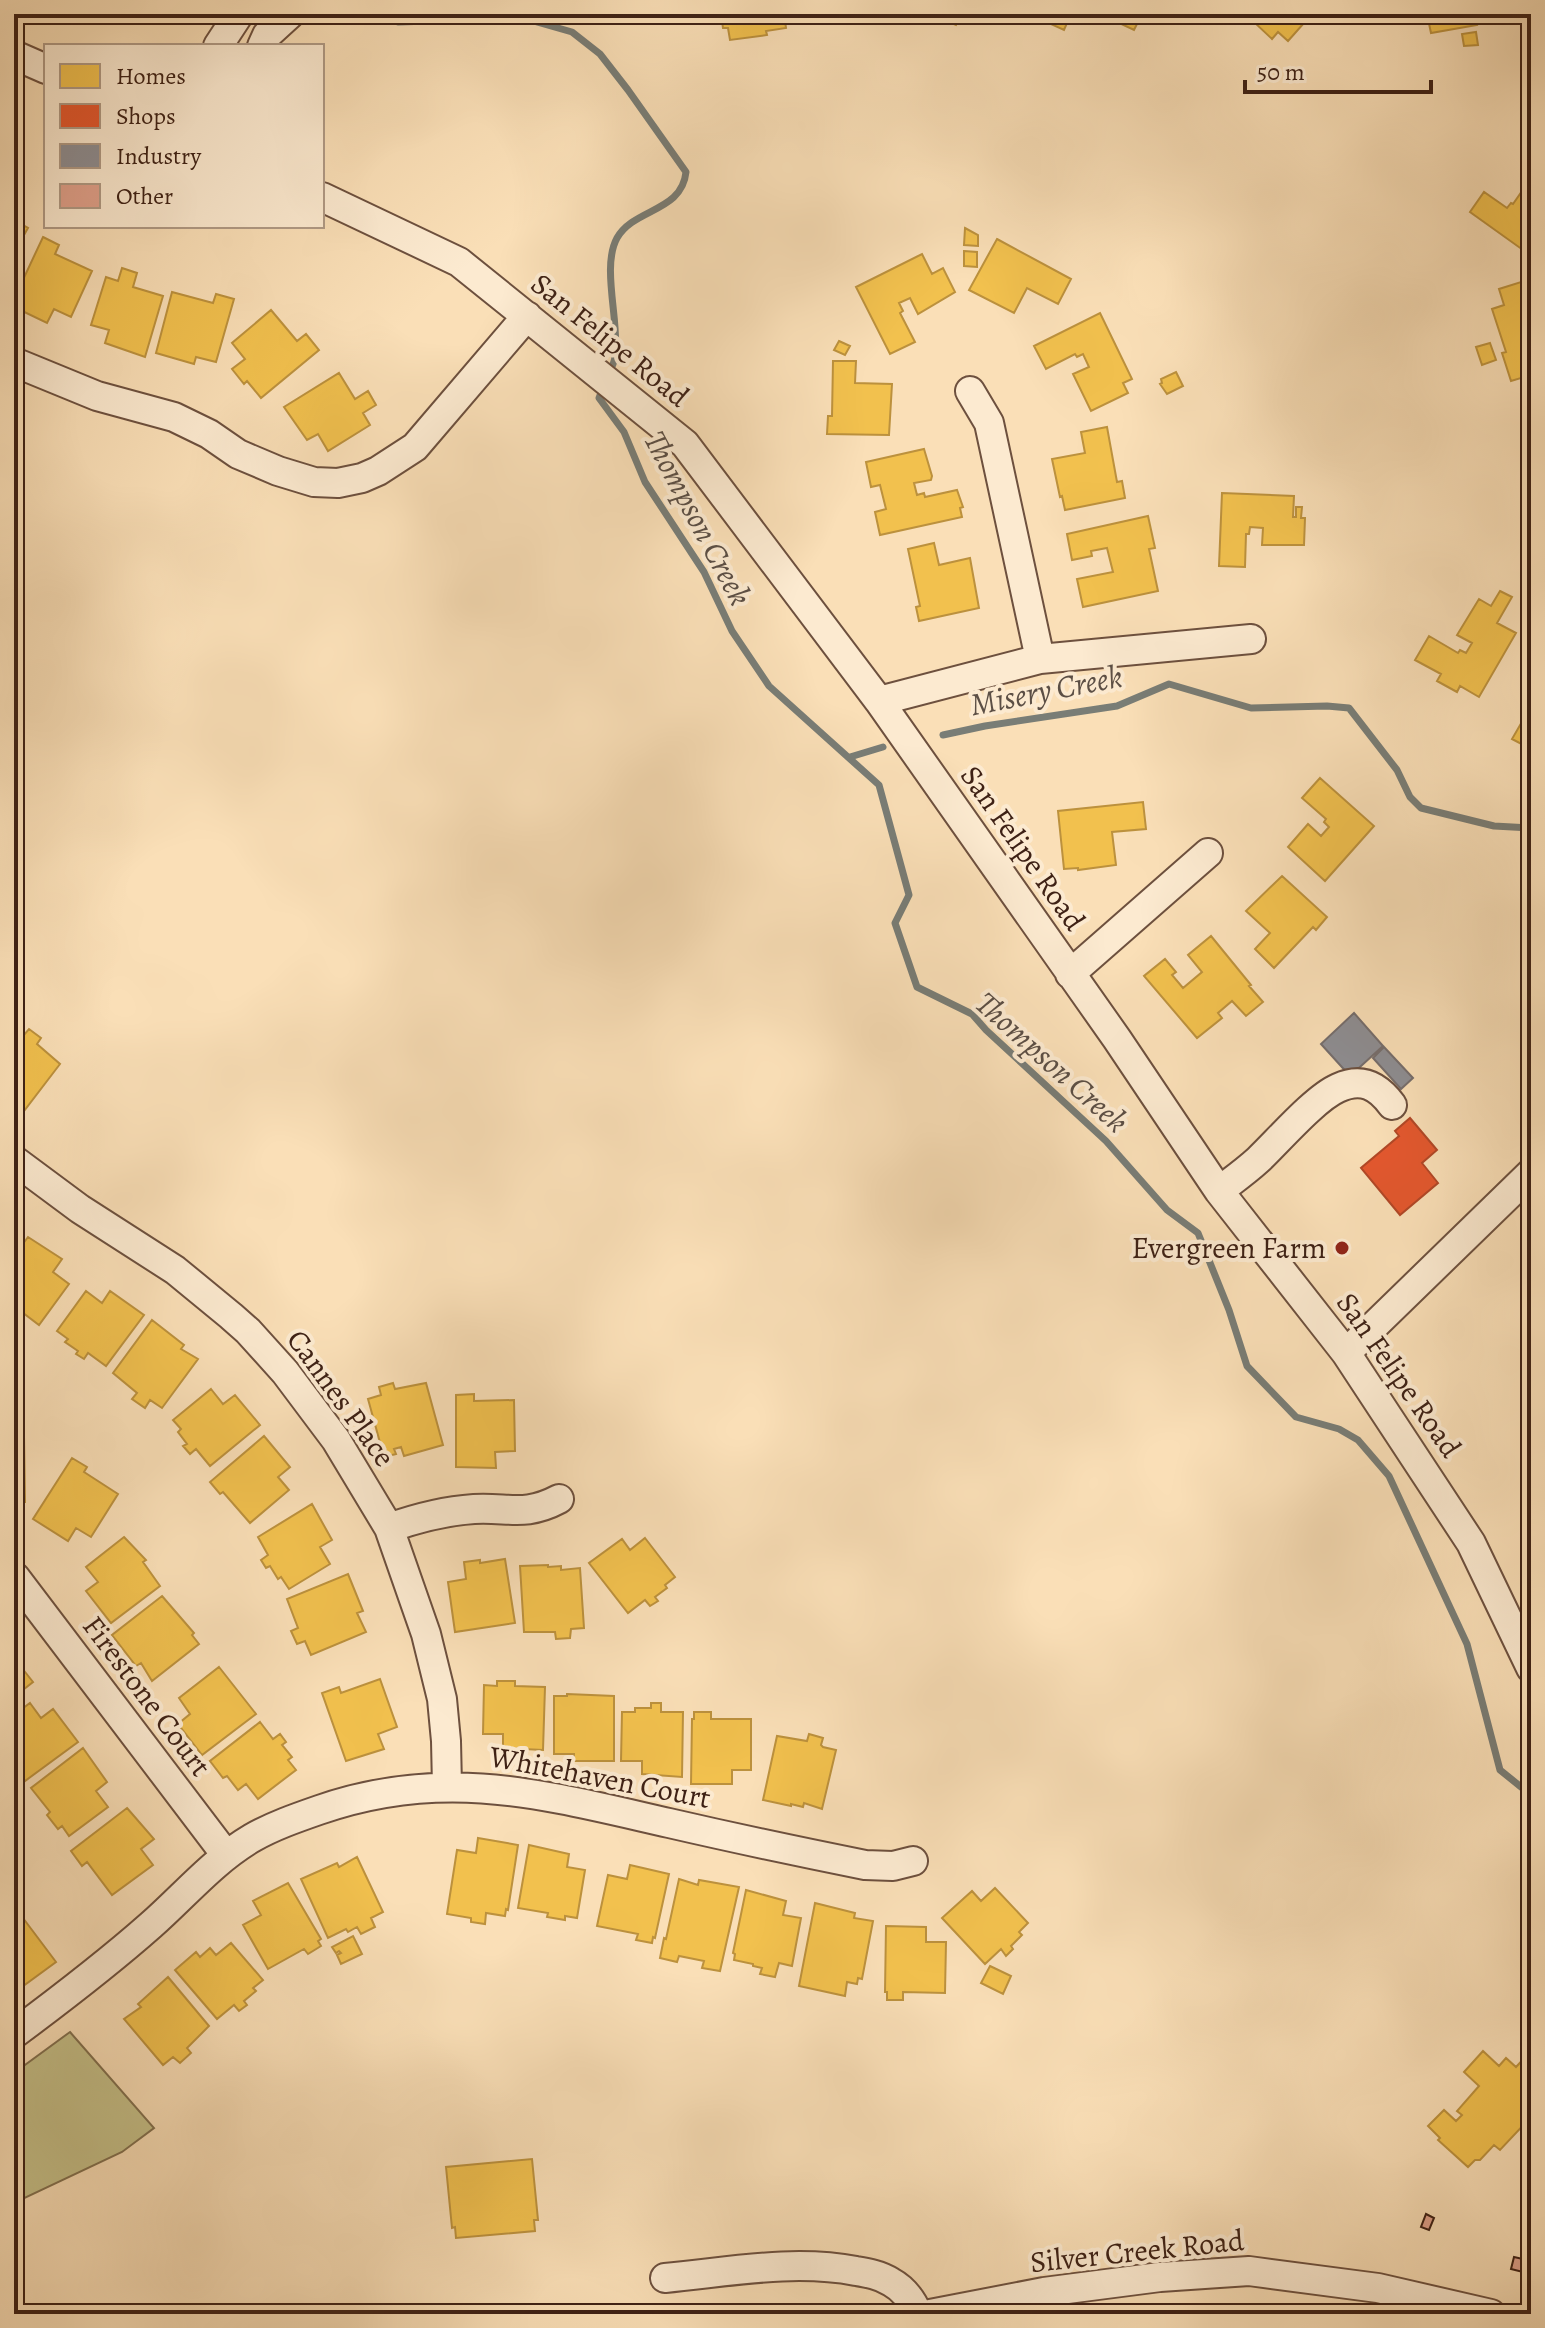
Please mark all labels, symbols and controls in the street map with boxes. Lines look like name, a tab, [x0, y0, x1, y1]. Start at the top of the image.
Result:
legend	[44, 44, 324, 228]
scale bar	[1245, 44, 1431, 94]
text: 50 m	[1257, 56, 1305, 88]
text: Homes	[116, 60, 186, 92]
text: Shops	[116, 100, 176, 132]
text: Industry	[116, 140, 202, 172]
text: Other	[116, 180, 173, 212]
street label: San Felipe Road	[523, 264, 698, 417]
water label: Thompson Creek	[634, 423, 762, 613]
water label: Misery Creek	[966, 654, 1126, 726]
street label: San Felipe Road	[951, 758, 1095, 939]
water label: Thompson Creek	[966, 981, 1138, 1143]
place label: Evergreen Farm	[1131, 1228, 1326, 1268]
marker: Evergreen Farm	[1333, 1239, 1351, 1257]
street label: San Felipe Road	[1327, 1285, 1471, 1466]
street label: Cannes Place	[278, 1321, 404, 1475]
street label: Firestone Court	[73, 1608, 221, 1785]
street label: Whitehaven Court	[485, 1736, 714, 1818]
street label: Silver Creek Road	[1028, 2220, 1247, 2282]

